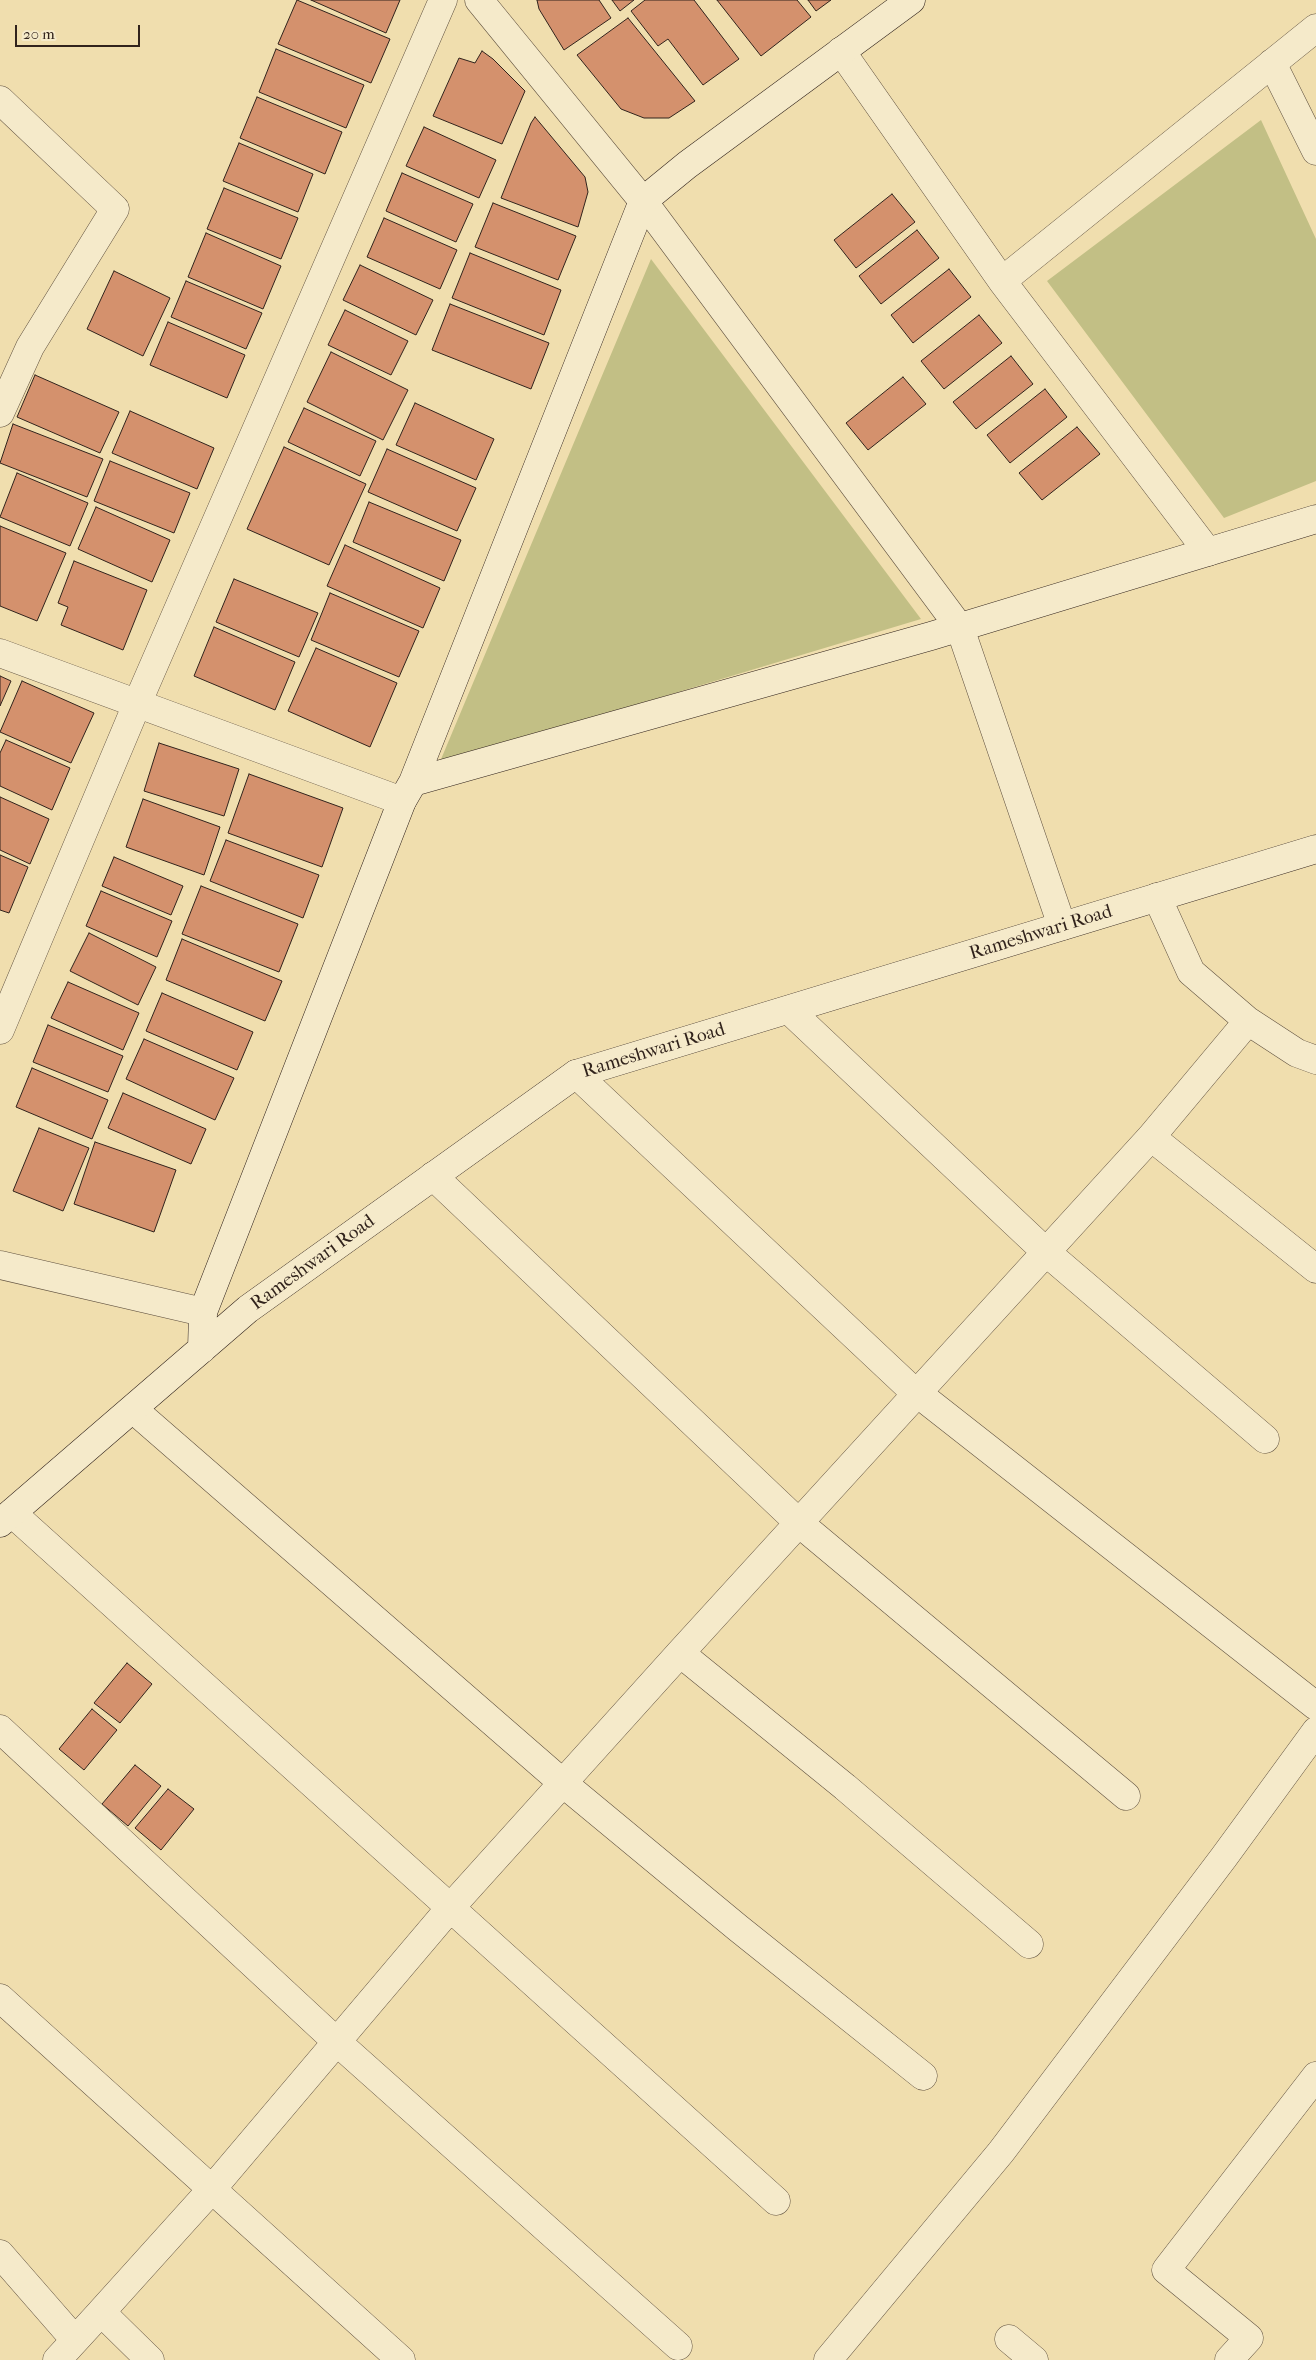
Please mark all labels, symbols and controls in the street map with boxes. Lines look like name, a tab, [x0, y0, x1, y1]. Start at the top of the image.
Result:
scale bar	[18, 15, 142, 47]
text: 20 m	[23, 25, 55, 43]
street label: Rameshwari Road	[967, 900, 1115, 966]
street label: Rameshwari Road	[580, 1018, 728, 1084]
street label: Rameshwari Road	[246, 1210, 380, 1316]

